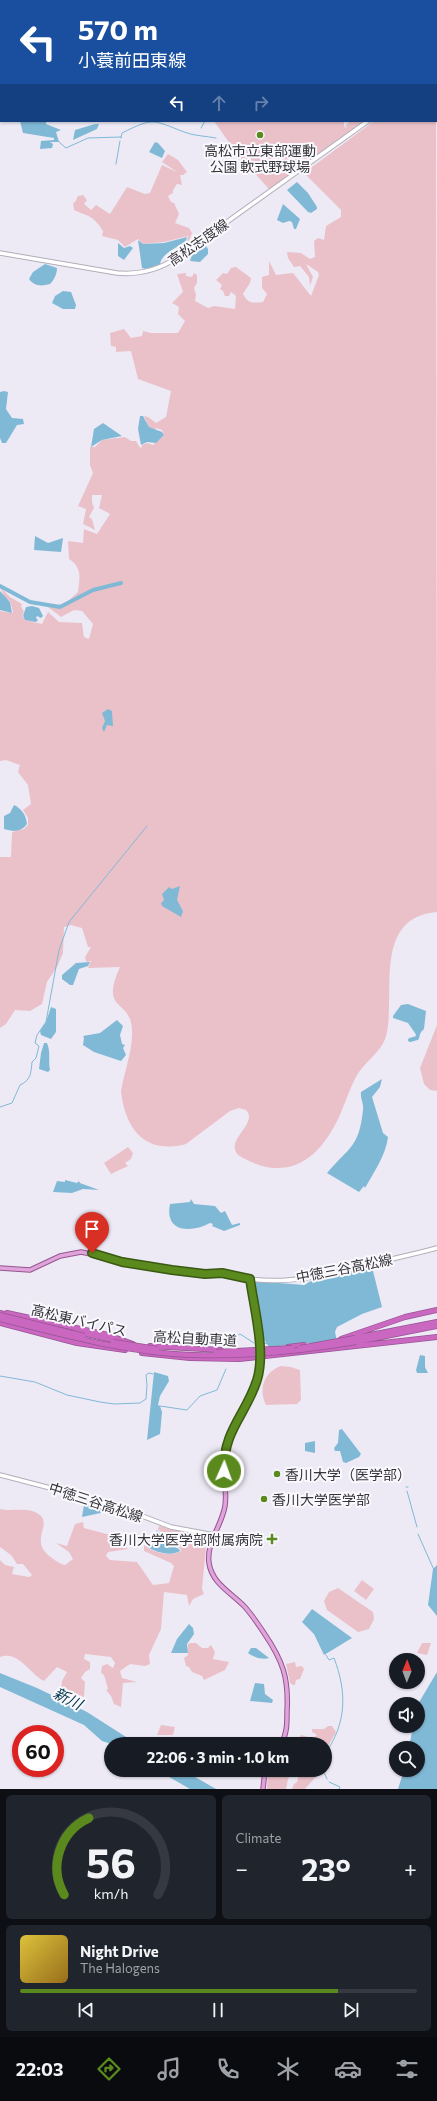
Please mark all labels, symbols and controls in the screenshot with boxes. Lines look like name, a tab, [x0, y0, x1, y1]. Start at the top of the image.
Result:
text: 570 m	[78, 12, 158, 46]
icon: left	[12, 16, 64, 68]
text: 小蓑前田東線	[78, 49, 186, 71]
icon: left	[166, 92, 188, 114]
icon: ahead	[208, 92, 230, 114]
icon: right	[250, 92, 272, 114]
marker: 高松市立東部運動 公園 軟式野球場	[255, 130, 265, 140]
place label: 高松市立東部運動 公園 軟式野球場	[204, 142, 316, 175]
street label: 高松志度線	[164, 215, 232, 269]
pin	[75, 1212, 109, 1253]
icon: arrive	[81, 1218, 103, 1240]
street label: 中徳三谷高松線	[294, 1250, 394, 1286]
street label: 高松東バイパス	[29, 1301, 129, 1339]
street label: 高松自動車道	[153, 1327, 237, 1349]
position arrow	[203, 1450, 245, 1492]
place label: 香川大学（医学部）	[285, 1466, 411, 1483]
marker: 香川大学（医学部）	[272, 1469, 282, 1479]
street label: 中徳三谷高松線	[47, 1479, 145, 1525]
place label: 香川大学医学部	[272, 1491, 370, 1508]
marker: 香川大学医学部	[259, 1494, 269, 1504]
place label: 香川大学医学部附属病院	[109, 1531, 263, 1548]
marker: 香川大学医学部附属病院	[266, 1533, 278, 1545]
north arrow	[389, 1653, 425, 1689]
map controls	[389, 1653, 425, 1777]
water label: 新川	[51, 1683, 87, 1714]
button: sound	[389, 1697, 425, 1733]
speed limit sign: 60	[12, 1725, 64, 1777]
button: search	[389, 1741, 425, 1777]
text: 22:06 · 3 min · 1.0 km	[147, 1748, 289, 1766]
text: Climate	[236, 1830, 281, 1846]
text: 56	[86, 1836, 136, 1887]
text: 23°	[301, 1850, 351, 1887]
text: −	[236, 1855, 248, 1882]
text: +	[404, 1855, 417, 1882]
text: km/h	[93, 1884, 128, 1902]
text: Night Drive	[80, 1942, 159, 1960]
text: The Halogens	[80, 1960, 160, 1976]
icon: previous	[75, 1999, 97, 2021]
icon: pause	[207, 1999, 229, 2021]
icon: next	[340, 1999, 362, 2021]
icon: directions	[95, 2055, 123, 2083]
icon: music	[155, 2055, 183, 2083]
icon: phone	[214, 2055, 242, 2083]
icon: climate	[274, 2055, 302, 2083]
icon: car	[334, 2055, 362, 2083]
icon: filters	[393, 2055, 421, 2083]
text: 22:03	[16, 2058, 63, 2080]

